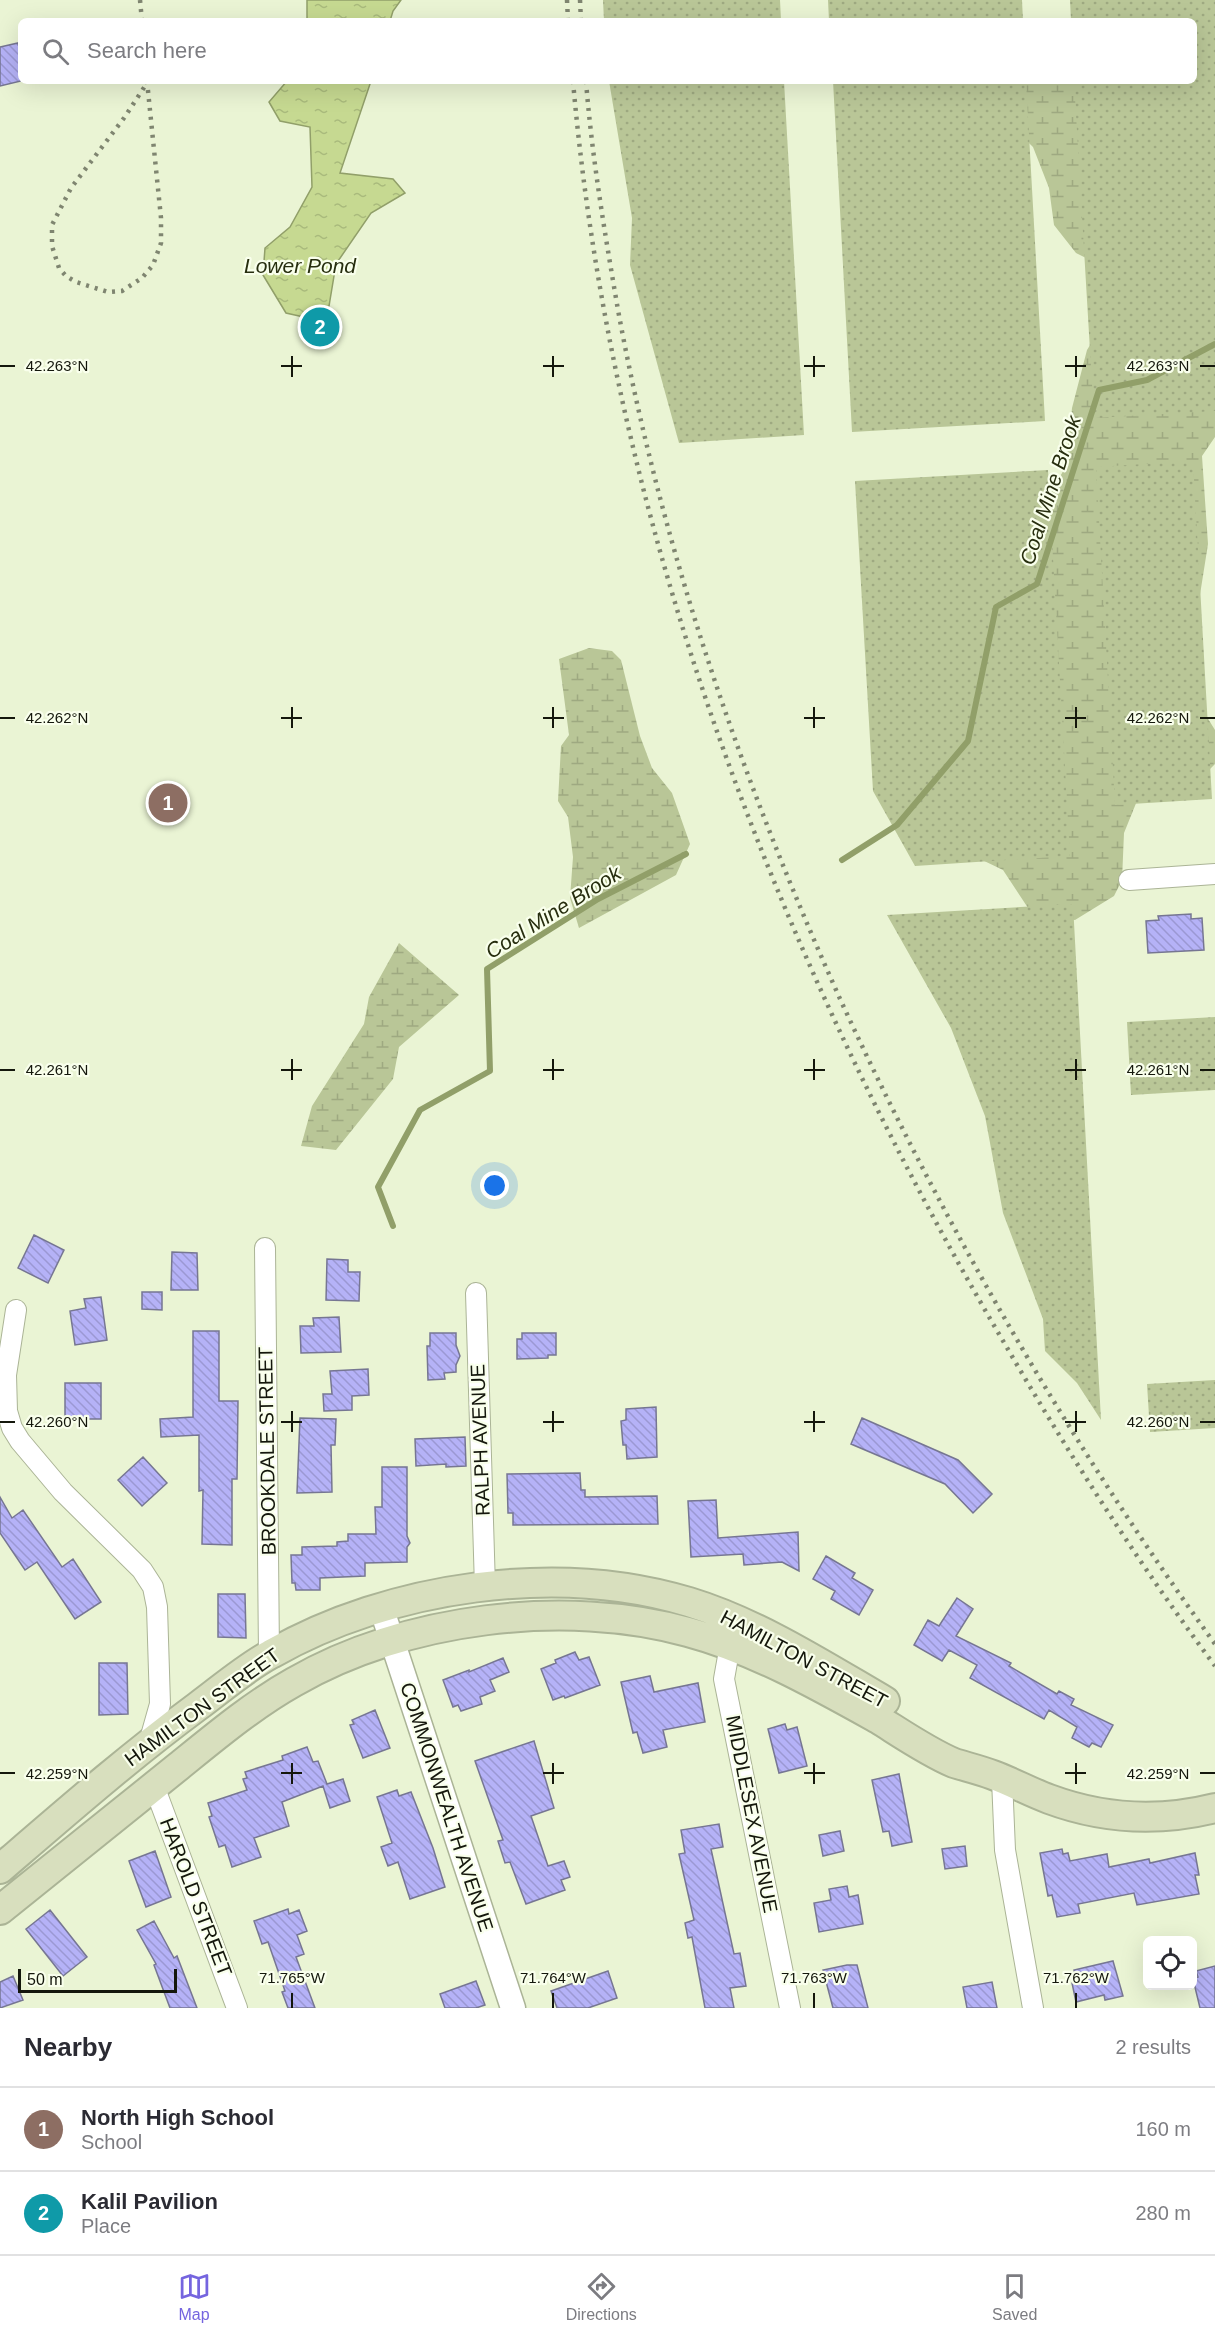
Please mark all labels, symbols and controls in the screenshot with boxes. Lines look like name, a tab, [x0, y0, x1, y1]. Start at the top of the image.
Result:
search box	[18, 18, 1197, 84]
icon: search	[39, 35, 72, 68]
text: Search here	[87, 38, 207, 63]
water label: Lower Pond	[244, 254, 357, 277]
pin: 2	[300, 304, 340, 350]
text: 42.263°N	[26, 357, 88, 374]
text: 42.263°N	[1127, 357, 1189, 374]
water label: Coal Mine Brook	[1015, 411, 1085, 567]
text: 42.262°N	[26, 709, 88, 726]
text: 42.262°N	[1127, 709, 1189, 726]
pin: 1	[148, 780, 188, 826]
water label: Coal Mine Brook	[481, 860, 626, 963]
text: 42.261°N	[26, 1061, 88, 1078]
text: 42.261°N	[1127, 1061, 1189, 1078]
your location	[480, 1171, 509, 1200]
street label: BROOKDALE STREET	[254, 1346, 280, 1556]
street label: RALPH AVENUE	[466, 1364, 494, 1516]
text: 42.260°N	[26, 1413, 88, 1430]
text: 42.260°N	[1127, 1413, 1189, 1430]
street label: HAMILTON STREET	[717, 1606, 891, 1712]
street label: HAMILTON STREET	[120, 1643, 284, 1771]
street label: COMMONWEALTH AVENUE	[396, 1680, 498, 1934]
street label: MIDDLESEX AVENUE	[722, 1713, 782, 1915]
text: 42.259°N	[26, 1765, 88, 1782]
text: 42.259°N	[1127, 1765, 1189, 1782]
street label: HAROLD STREET	[156, 1815, 236, 1979]
map controls	[1143, 1936, 1197, 1990]
button: locate	[1143, 1936, 1197, 1990]
scale bar	[18, 1966, 177, 1994]
text: 71.765°W	[259, 1969, 326, 1986]
text: 71.764°W	[520, 1969, 587, 1986]
text: 71.763°W	[781, 1969, 848, 1986]
text: 71.762°W	[1043, 1969, 1110, 1986]
text: 50 m	[27, 1971, 63, 1988]
text: Nearby	[24, 2032, 112, 2062]
text: 2 results	[1115, 2036, 1191, 2058]
text: North High School	[81, 2105, 274, 2130]
text: 1	[38, 2118, 49, 2140]
text: 160 m	[1135, 2118, 1191, 2140]
text: School	[81, 2131, 142, 2153]
text: Kalil Pavilion	[81, 2189, 218, 2214]
text: 2	[38, 2202, 49, 2224]
text: 280 m	[1135, 2202, 1191, 2224]
text: Place	[81, 2215, 131, 2237]
tab: Map	[178, 2270, 211, 2324]
tab: Directions	[566, 2270, 637, 2324]
tab: Saved	[992, 2270, 1037, 2324]

